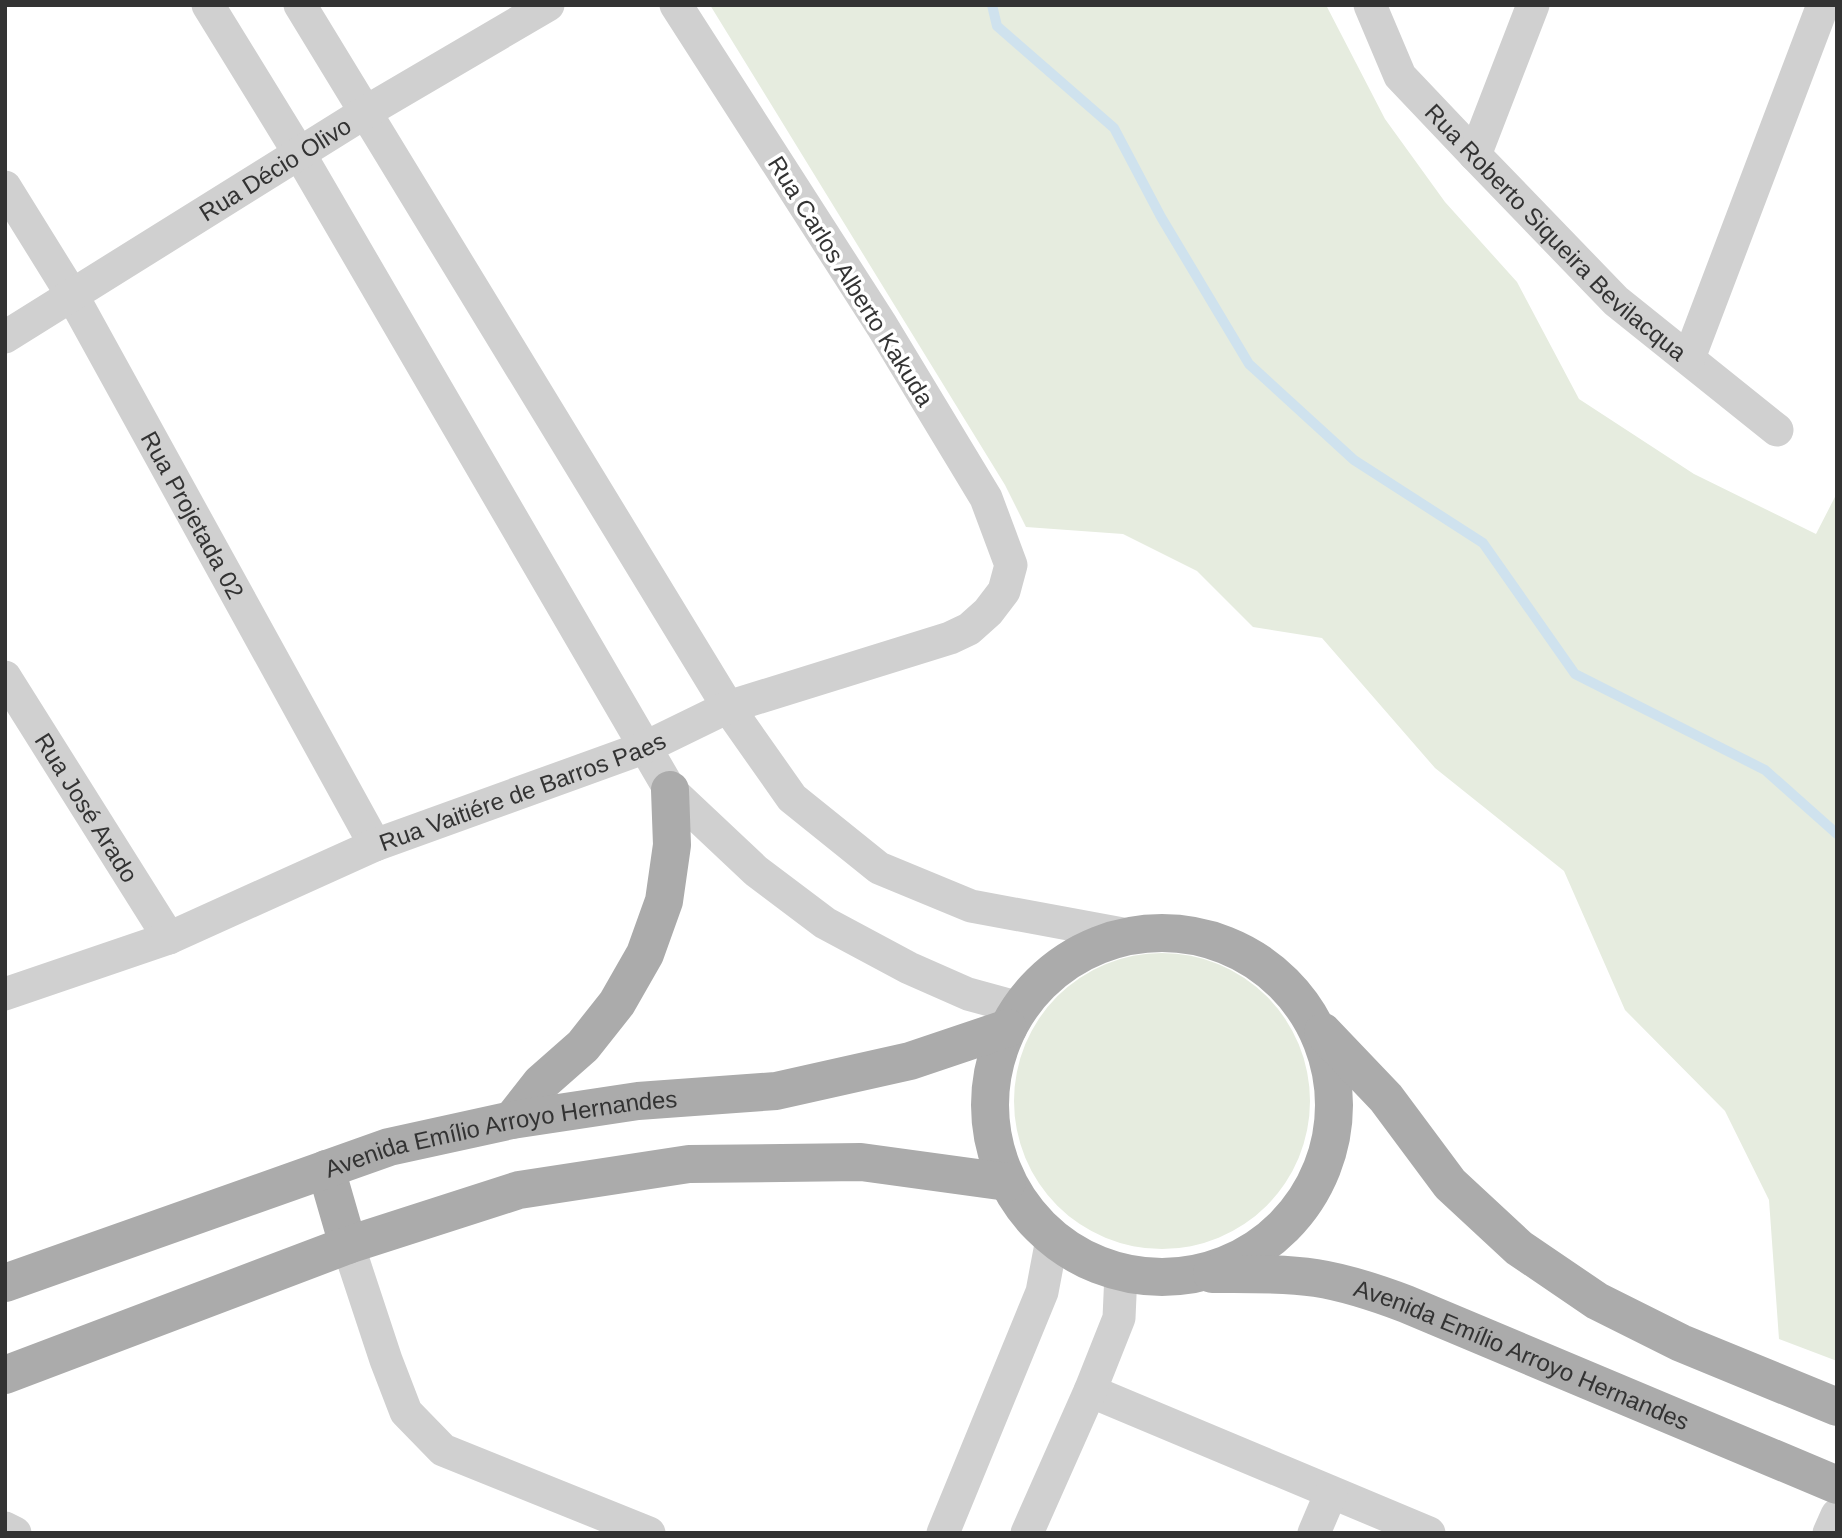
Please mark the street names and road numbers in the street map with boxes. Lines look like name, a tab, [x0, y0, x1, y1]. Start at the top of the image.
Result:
street label: Rua Roberto Siqueira Bevilacqua	[1420, 98, 1693, 366]
street label: Rua Décio Olivo	[194, 111, 356, 226]
street label: Rua Carlos Alberto Kakuda	[763, 151, 940, 411]
street label: Rua Projetada 02	[136, 426, 250, 603]
street label: Rua Vaitiére de Barros Paes	[375, 726, 670, 856]
street label: Rua José Arado	[30, 728, 144, 887]
street label: Avenida Emílio Arroyo Hernandes	[321, 1085, 678, 1182]
street label: Avenida Emílio Arroyo Hernandes	[1351, 1274, 1693, 1435]

